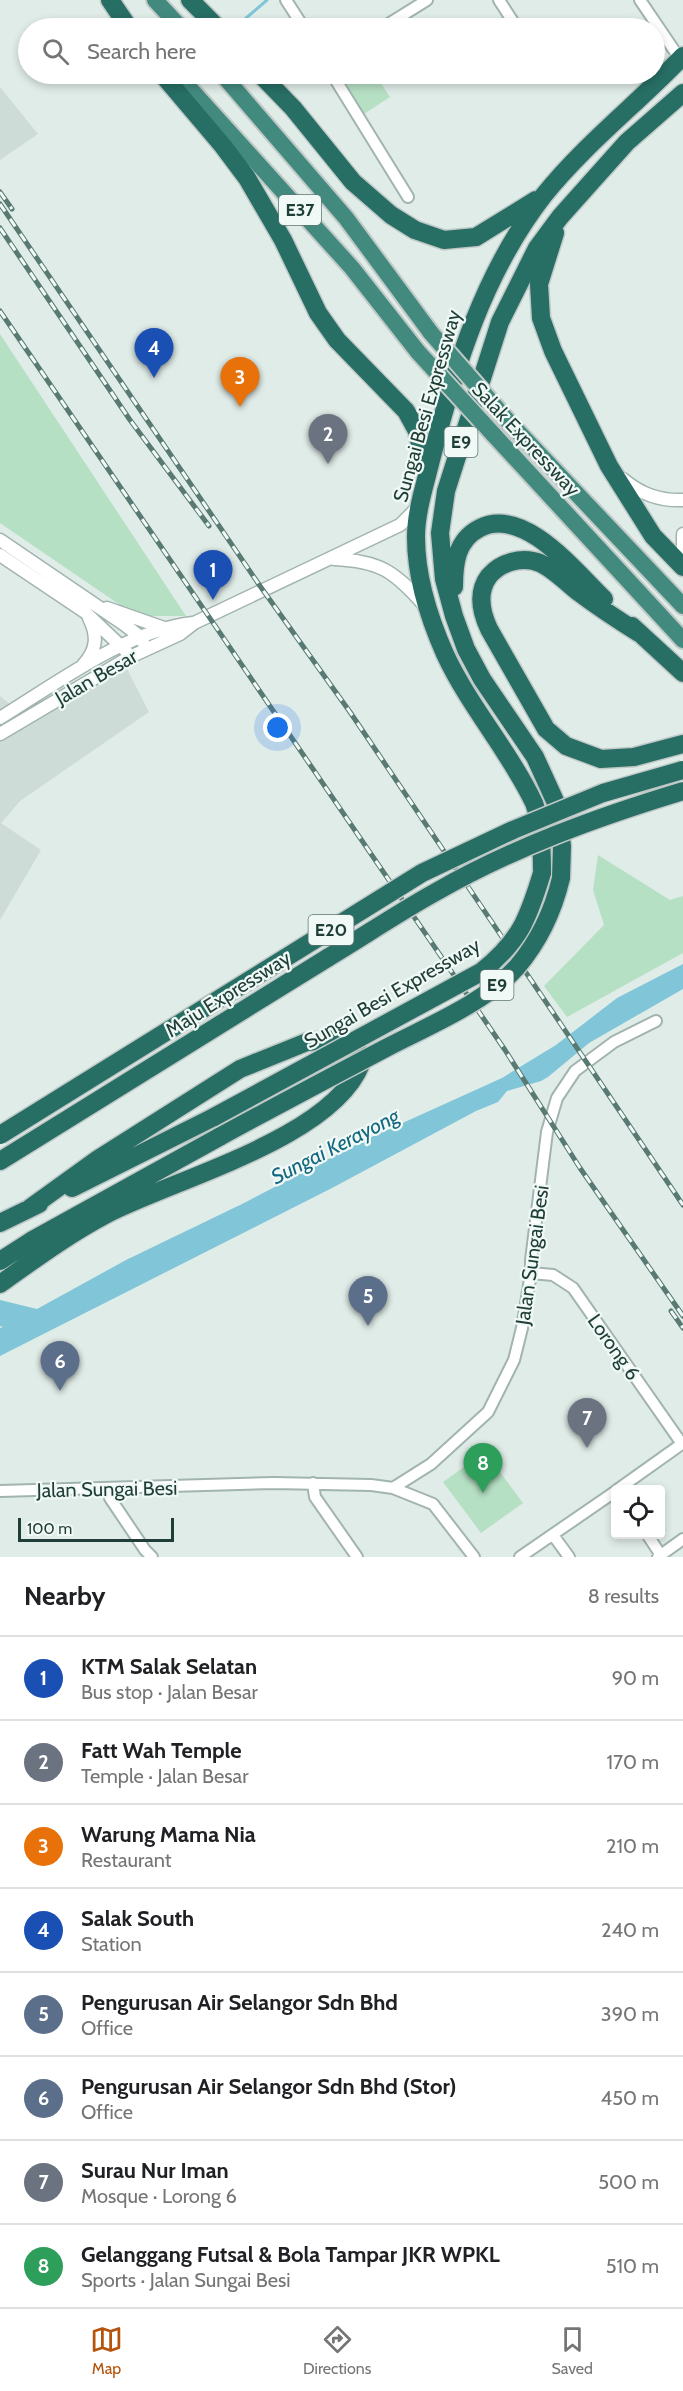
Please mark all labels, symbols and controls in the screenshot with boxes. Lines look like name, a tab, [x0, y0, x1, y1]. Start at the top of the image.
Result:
search box	[18, 18, 665, 84]
icon: search	[39, 35, 72, 68]
text: Search here	[87, 38, 196, 65]
road number: E37	[279, 195, 321, 225]
street label: Sungai Besi Expressway	[388, 307, 466, 505]
pin: 4	[134, 328, 174, 378]
pin: 3	[220, 358, 260, 407]
street label: Salak Expressway	[467, 377, 585, 501]
pin: 2	[308, 414, 348, 464]
road number: E9	[444, 427, 478, 457]
pin: 1	[194, 550, 232, 600]
street label: Jalan Besar	[50, 644, 142, 711]
your location	[263, 713, 292, 742]
road number: E20	[308, 915, 354, 945]
street label: Sungai Besi Expressway	[300, 933, 484, 1053]
street label: Maju Expressway	[161, 946, 295, 1042]
road number: E9	[480, 970, 514, 1000]
water label: Sungai Kerayong	[267, 1102, 405, 1189]
street label: Jalan Sungai Besi	[510, 1184, 554, 1327]
pin: 5	[348, 1276, 388, 1326]
street label: Lorong 6	[583, 1309, 645, 1385]
pin: 6	[40, 1342, 80, 1391]
pin: 7	[568, 1398, 606, 1448]
pin: 8	[464, 1444, 502, 1493]
street label: Jalan Sungai Besi	[35, 1476, 178, 1502]
map controls	[611, 1485, 665, 1539]
button: locate	[611, 1485, 665, 1539]
scale bar	[18, 1515, 174, 1542]
text: 100 m	[27, 1519, 72, 1538]
text: Nearby	[24, 1580, 105, 1612]
text: 8 results	[588, 1584, 659, 1608]
text: KTM Salak Selatan	[81, 1653, 257, 1680]
text: 1	[40, 1666, 47, 1690]
text: 90 m	[612, 1666, 659, 1690]
text: Bus stop · Jalan Besar	[81, 1680, 258, 1704]
text: Fatt Wah Temple	[81, 1737, 242, 1764]
text: 2	[38, 1750, 49, 1774]
text: 170 m	[607, 1750, 659, 1774]
text: Temple · Jalan Besar	[81, 1764, 249, 1788]
text: Warung Mama Nia	[81, 1821, 256, 1848]
text: 3	[38, 1834, 49, 1858]
text: 210 m	[606, 1834, 659, 1858]
text: Restaurant	[81, 1848, 172, 1872]
text: Salak South	[81, 1905, 194, 1932]
text: 4	[37, 1918, 50, 1942]
text: 240 m	[601, 1918, 659, 1942]
text: Station	[81, 1932, 142, 1956]
text: Pengurusan Air Selangor Sdn Bhd	[81, 1989, 398, 2016]
text: 5	[38, 2002, 49, 2026]
text: 390 m	[601, 2002, 659, 2026]
text: Office	[81, 2016, 133, 2040]
text: Pengurusan Air Selangor Sdn Bhd (Stor)	[81, 2073, 456, 2100]
text: 6	[38, 2086, 49, 2110]
text: 450 m	[601, 2086, 659, 2110]
text: Office	[81, 2100, 133, 2124]
text: Surau Nur Iman	[81, 2157, 229, 2184]
text: 7	[38, 2170, 49, 2194]
text: 500 m	[598, 2170, 659, 2194]
text: Mosque · Lorong 6	[81, 2184, 237, 2208]
text: Gelanggang Futsal & Bola Tampar JKR WPKL	[81, 2241, 500, 2268]
text: 8	[37, 2254, 50, 2278]
text: 510 m	[606, 2254, 659, 2278]
text: Sports · Jalan Sungai Besi	[81, 2268, 291, 2292]
tab: Map	[90, 2323, 123, 2378]
tab: Directions	[303, 2323, 371, 2378]
tab: Saved	[551, 2323, 593, 2378]

